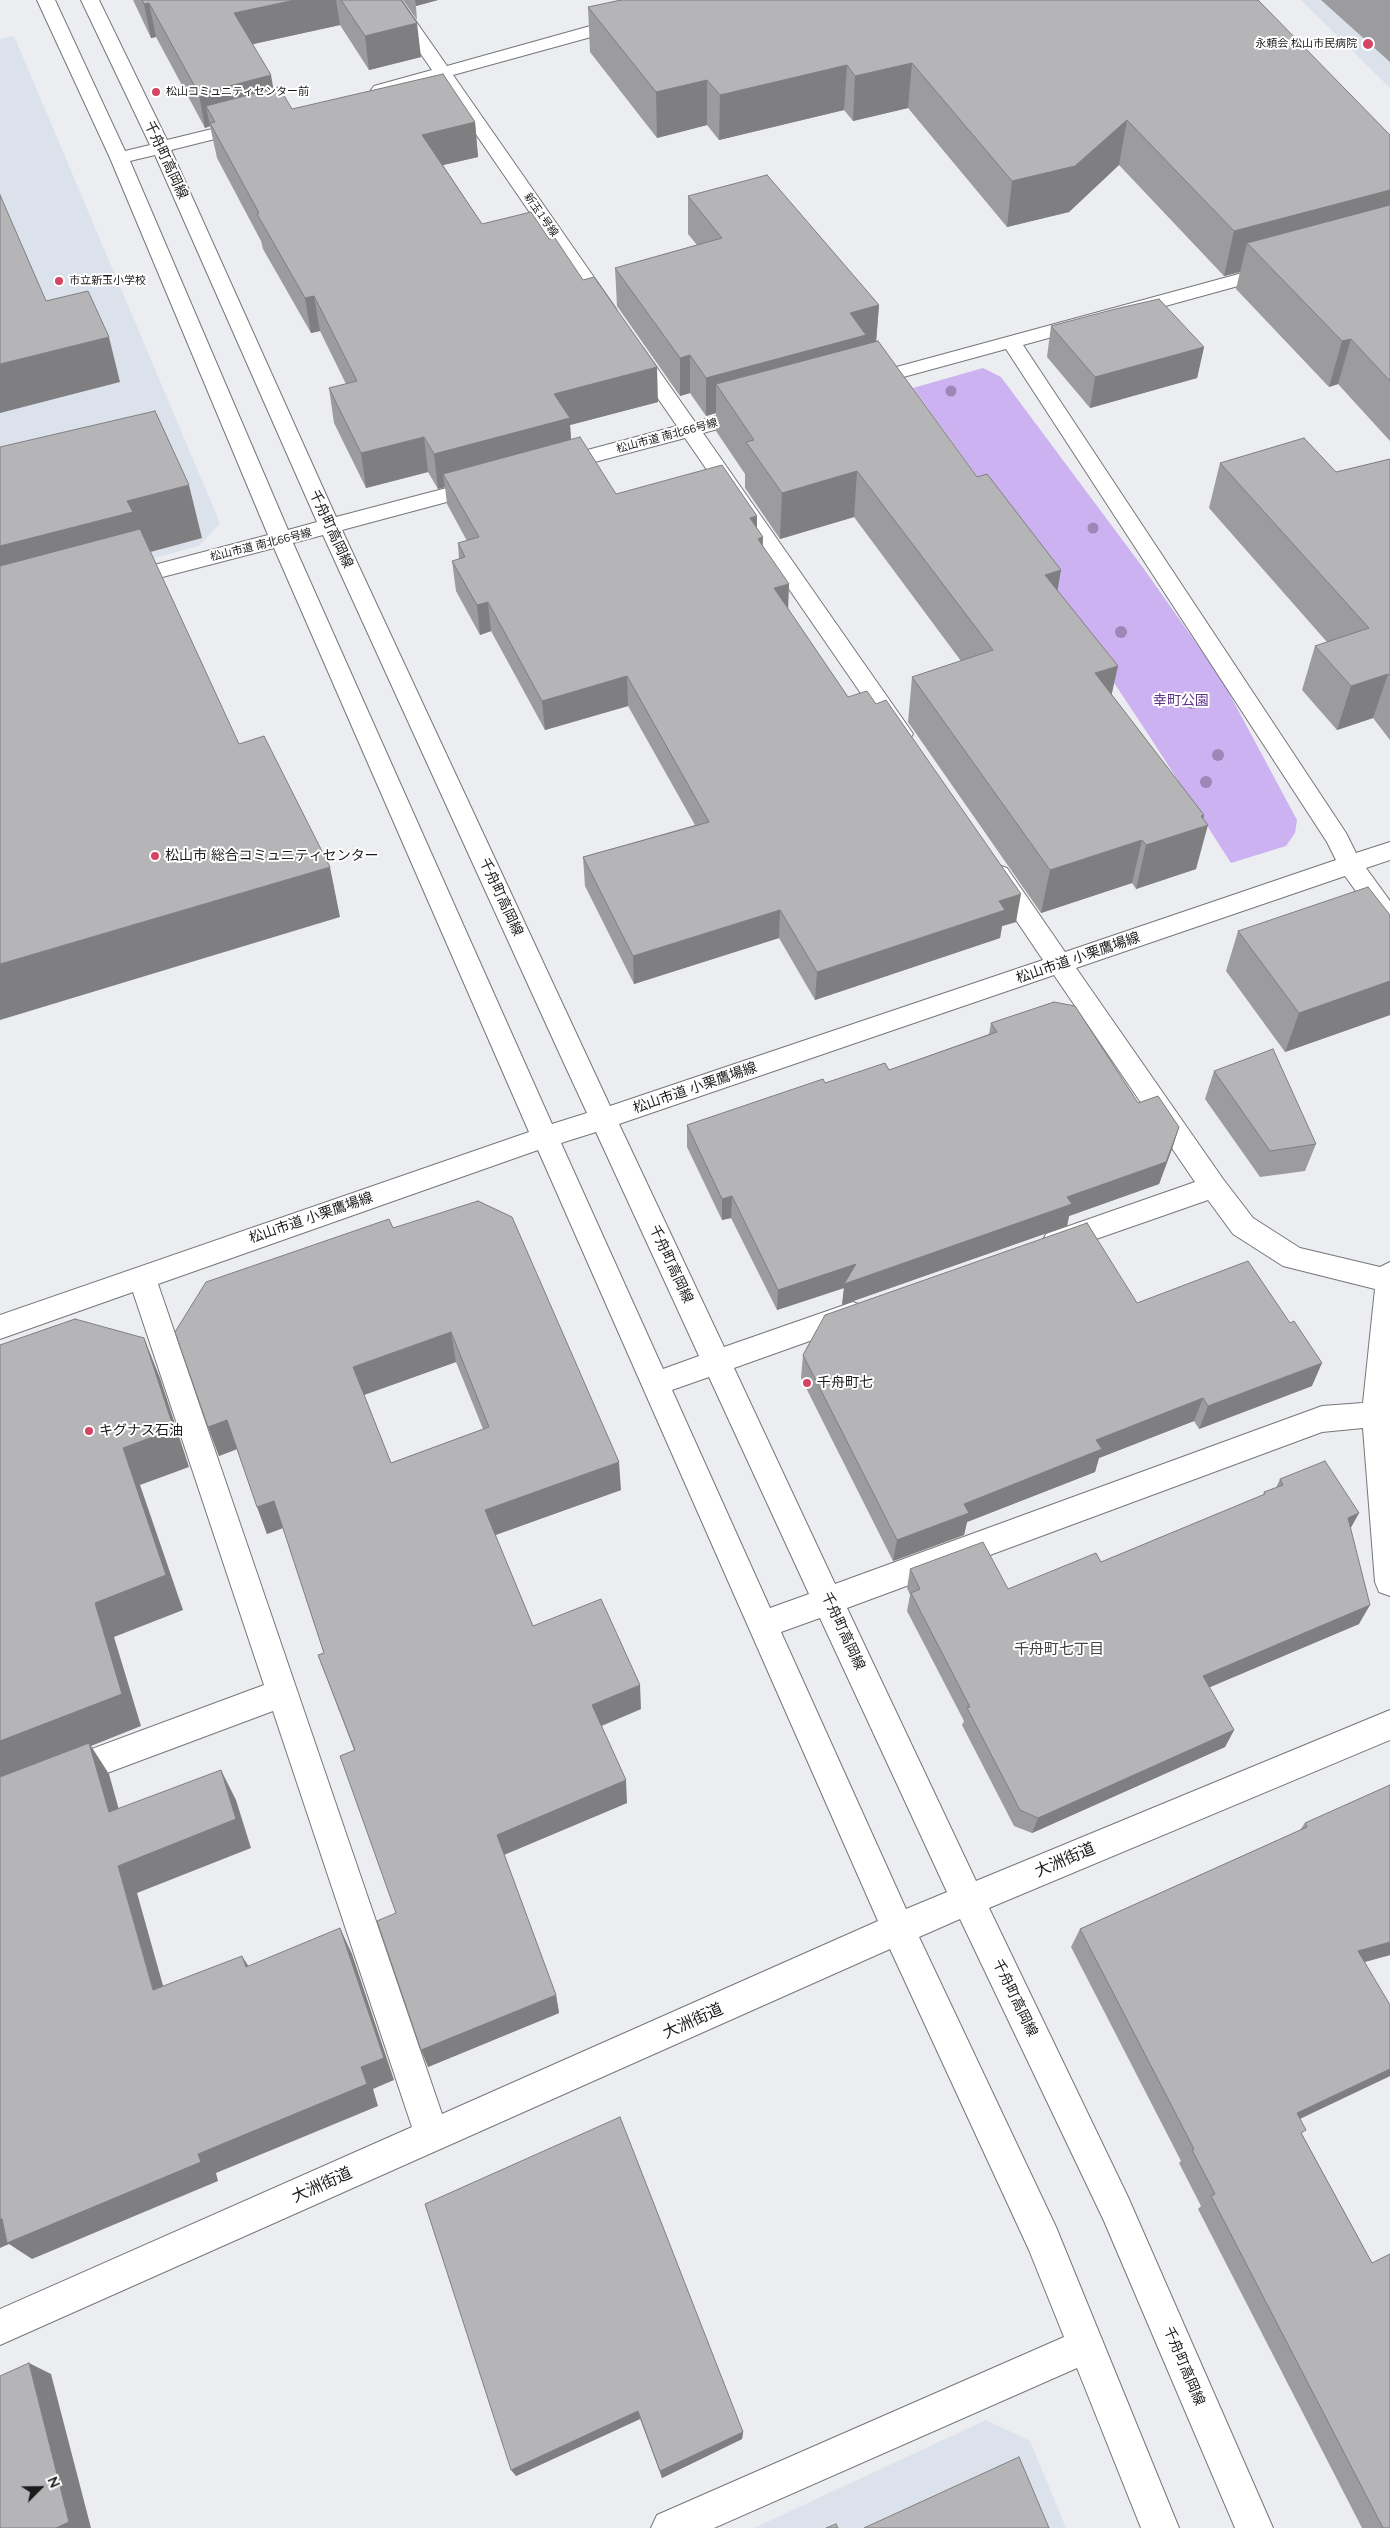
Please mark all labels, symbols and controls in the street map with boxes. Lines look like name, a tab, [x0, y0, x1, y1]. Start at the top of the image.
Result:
place label: 永頼会 松山市民病院	[1255, 37, 1357, 51]
marker: 永頼会 松山市民病院	[1361, 37, 1375, 51]
place label: 松山コミュニティセンター前	[166, 85, 309, 99]
marker: 松山コミュニティセンター前	[150, 86, 162, 98]
street label: 千舟町高岡線	[141, 118, 191, 202]
street label: 新玉1号線	[521, 190, 561, 240]
place label: 市立新玉小学校	[69, 274, 146, 288]
marker: 市立新玉小学校	[53, 275, 65, 287]
street label: 松山市道 南北66号線	[615, 416, 719, 456]
street label: 千舟町高岡線	[306, 487, 356, 571]
street label: 松山市道 南北66号線	[209, 526, 313, 564]
park label: 幸町公園	[1153, 693, 1209, 709]
place label: 松山市 総合コミュニティセンター	[165, 848, 379, 864]
marker: 松山市 総合コミュニティセンター	[149, 850, 161, 862]
street label: 千舟町高岡線	[476, 855, 526, 939]
street label: 松山市道 小栗鷹場線	[1014, 929, 1142, 987]
street label: 松山市道 小栗鷹場線	[631, 1059, 759, 1117]
street label: 松山市道 小栗鷹場線	[247, 1189, 375, 1247]
street label: 千舟町高岡線	[646, 1222, 696, 1306]
place label: 千舟町七	[817, 1375, 873, 1391]
marker: 千舟町七	[801, 1377, 813, 1389]
place label: キグナス石油	[99, 1423, 183, 1439]
marker: キグナス石油	[83, 1425, 95, 1437]
street label: 千舟町高岡線	[818, 1589, 868, 1673]
district label: 千舟町七丁目	[1014, 1640, 1104, 1658]
street label: 大洲街道	[1032, 1839, 1098, 1881]
street label: 千舟町高岡線	[989, 1957, 1041, 2039]
street label: 大洲街道	[660, 1999, 726, 2043]
street label: 大洲街道	[289, 2163, 355, 2207]
street label: 千舟町高岡線	[1160, 2324, 1208, 2408]
north arrow	[15, 2463, 65, 2513]
text: N	[43, 2474, 64, 2491]

